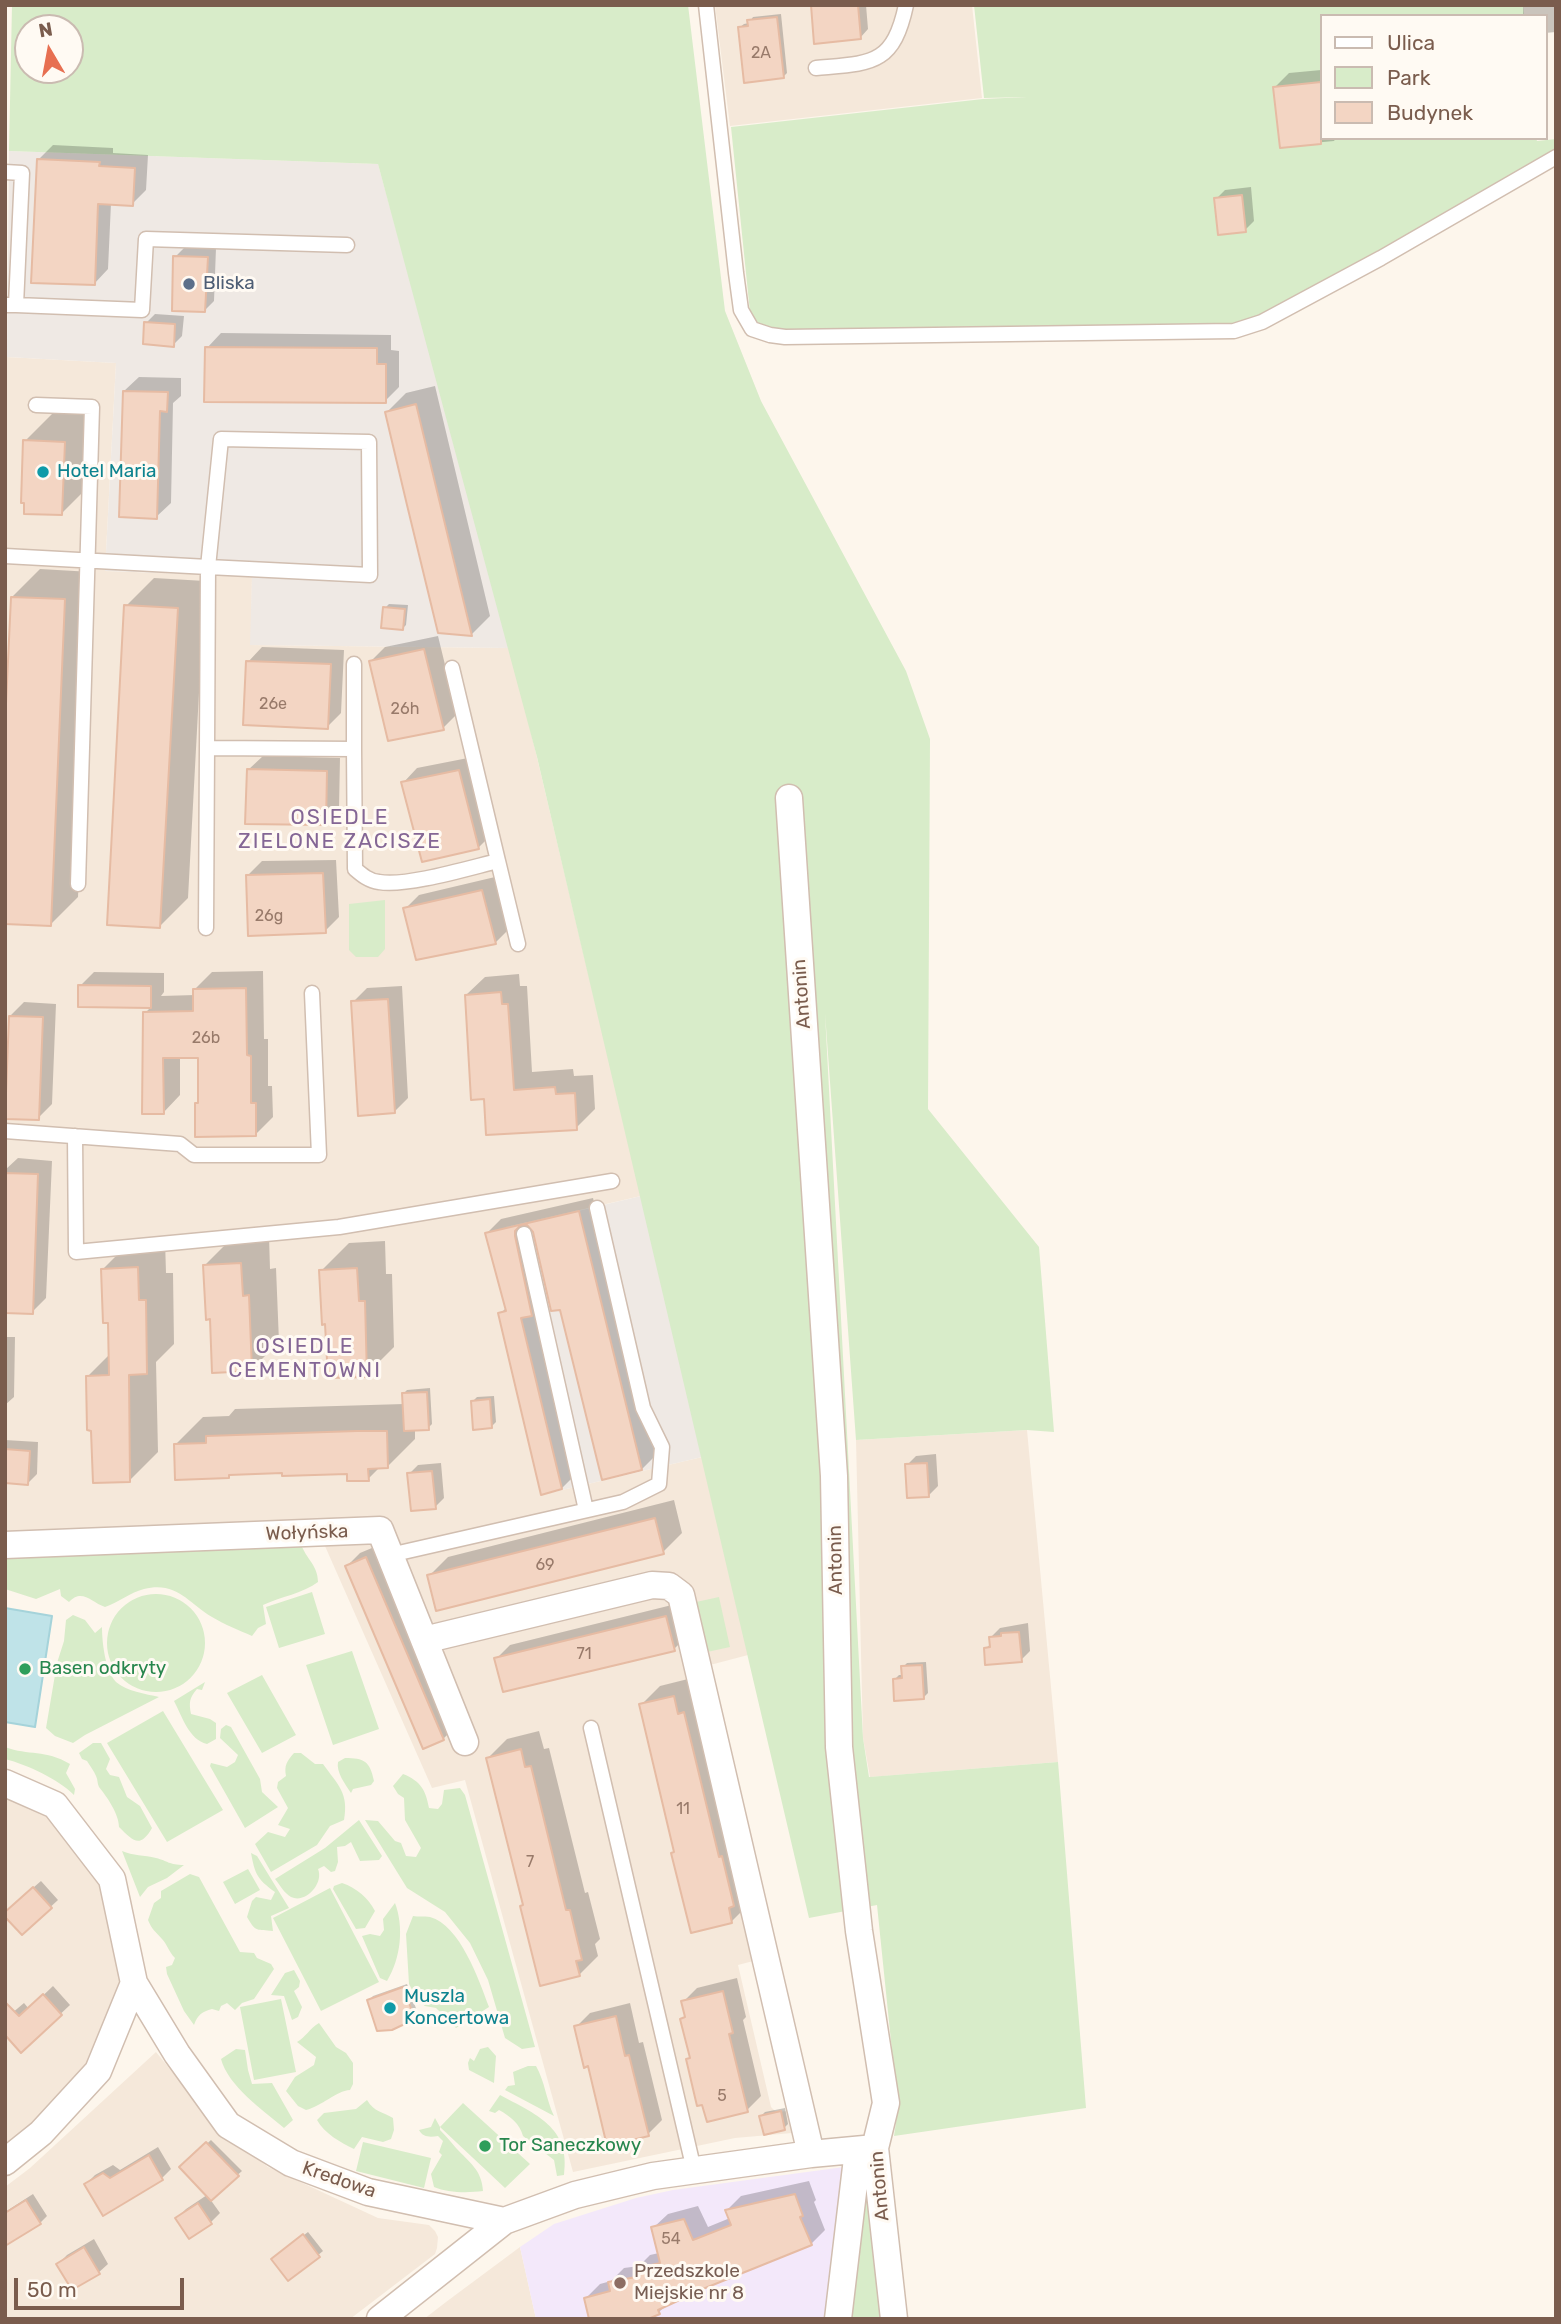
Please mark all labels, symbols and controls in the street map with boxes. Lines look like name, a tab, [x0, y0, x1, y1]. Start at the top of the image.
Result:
north arrow	[14, 14, 84, 84]
legend	[1320, 14, 1547, 140]
text: N	[37, 17, 54, 42]
text: Ulica	[1387, 30, 1435, 55]
house number: 2A	[751, 43, 771, 63]
text: Park	[1387, 65, 1431, 90]
text: Budynek	[1387, 100, 1473, 125]
place label: Bliska	[203, 273, 255, 295]
marker: Bliska	[181, 276, 197, 292]
place label: Hotel Maria	[57, 461, 157, 483]
marker: Hotel Maria	[35, 464, 51, 480]
house number: 26e	[259, 694, 287, 714]
house number: 26h	[391, 699, 419, 719]
district label: OSIEDLE ZIELONE ZACISZE	[240, 805, 440, 855]
house number: 26g	[255, 906, 283, 926]
street label: Antonin	[788, 958, 816, 1030]
house number: 26b	[192, 1028, 220, 1048]
district label: OSIEDLE CEMENTOWNI	[229, 1334, 381, 1384]
street label: Wołyńska	[265, 1520, 349, 1546]
street label: Antonin	[824, 1525, 848, 1595]
house number: 69	[535, 1555, 555, 1575]
house number: 71	[576, 1644, 592, 1664]
place label: Basen odkryty	[39, 1658, 166, 1680]
marker: Basen odkryty	[17, 1661, 33, 1677]
house number: 11	[676, 1799, 690, 1819]
house number: 7	[526, 1852, 534, 1872]
place label: Muszla Koncertowa	[404, 1986, 509, 2030]
marker: Muszla Koncertowa	[382, 2000, 398, 2016]
house number: 5	[717, 2086, 727, 2106]
place label: Tor Saneczkowy	[499, 2135, 641, 2157]
marker: Tor Saneczkowy	[477, 2138, 493, 2154]
street label: Antonin	[866, 2150, 894, 2222]
street label: Kredowa	[299, 2157, 379, 2203]
house number: 54	[661, 2229, 681, 2249]
place label: Przedszkole Miejskie nr 8	[634, 2261, 744, 2305]
scale bar	[18, 2264, 187, 2308]
marker: Przedszkole Miejskie nr 8	[612, 2275, 628, 2291]
text: 50 m	[27, 2277, 77, 2302]

